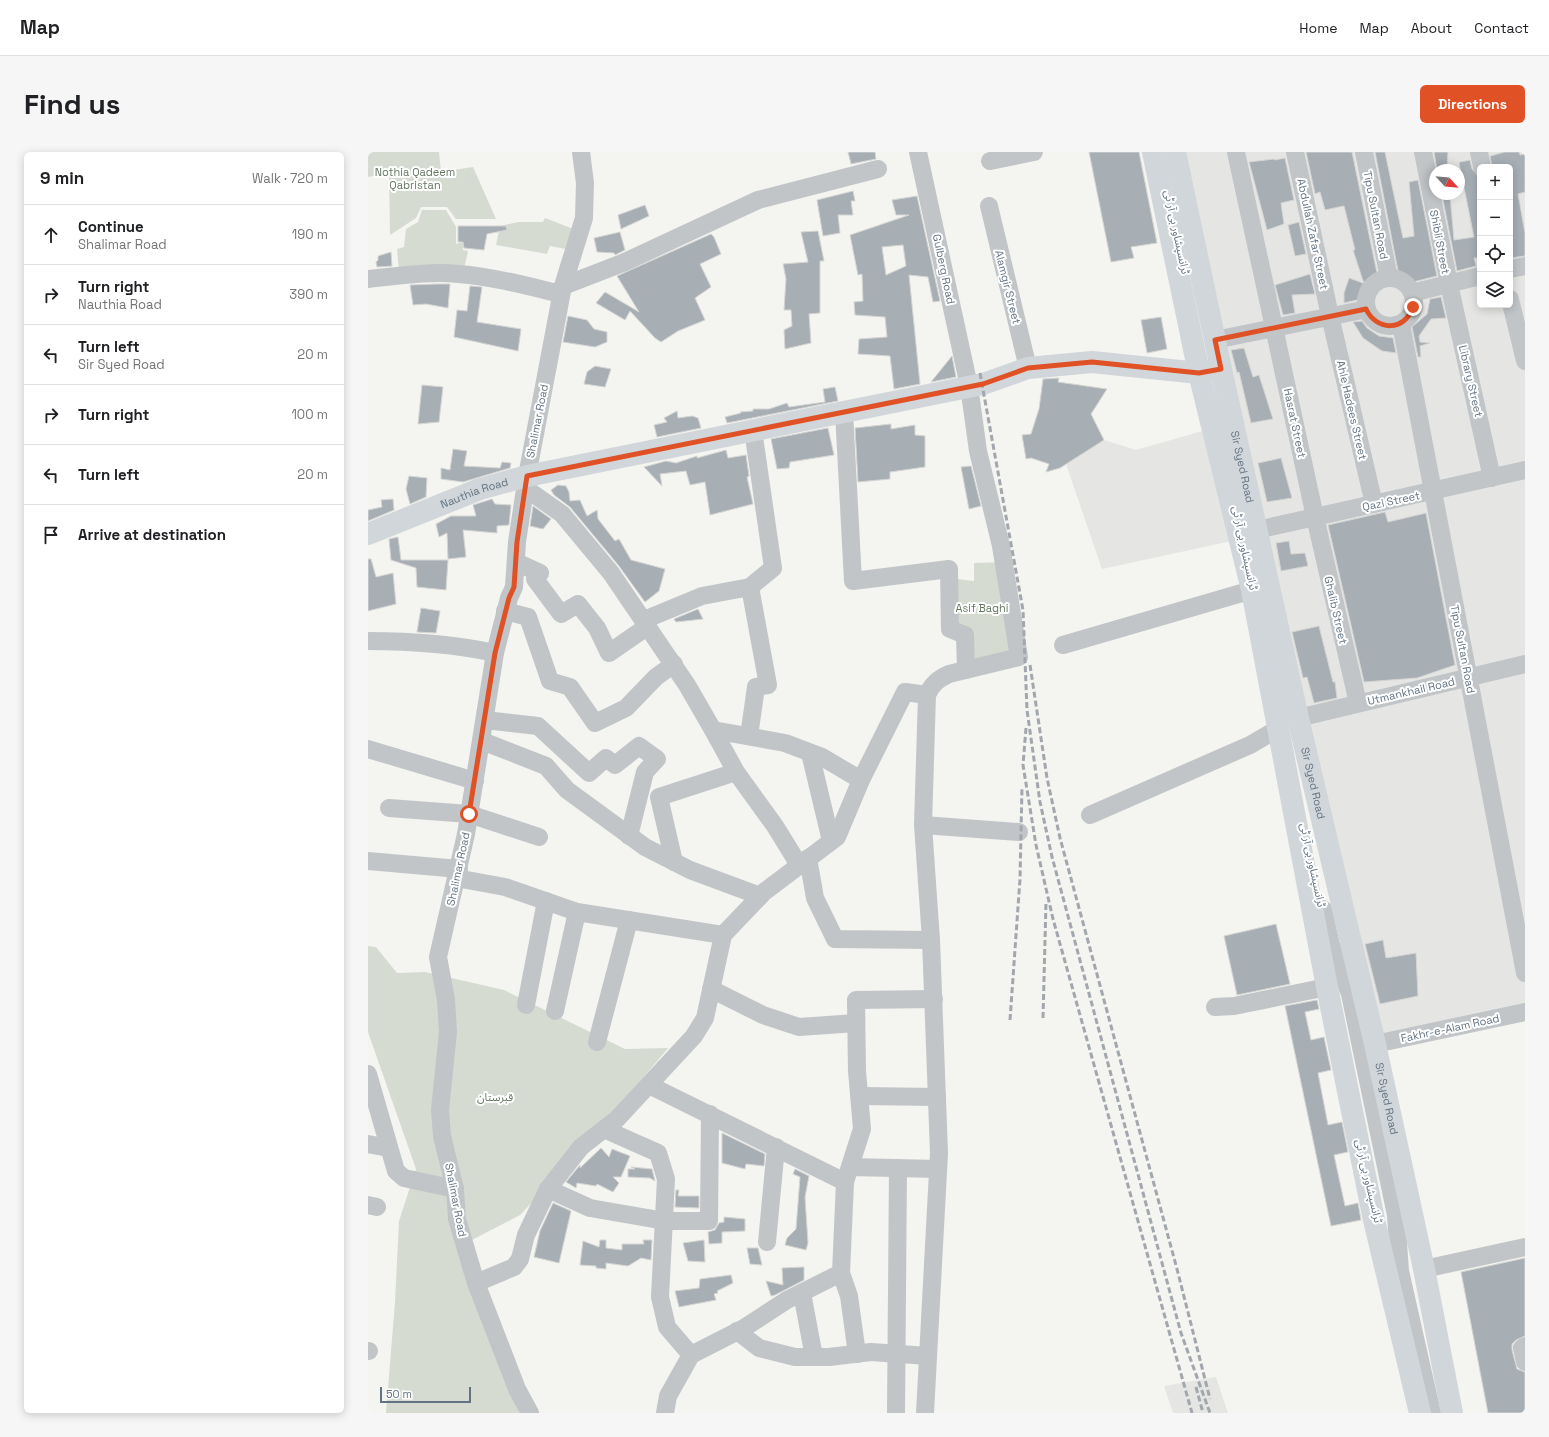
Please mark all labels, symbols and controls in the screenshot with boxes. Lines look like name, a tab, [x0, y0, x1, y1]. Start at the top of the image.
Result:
text: Map	[20, 15, 60, 40]
text: Home	[1299, 19, 1337, 37]
text: Map	[1359, 19, 1389, 37]
text: About	[1411, 19, 1452, 37]
text: Contact	[1474, 19, 1529, 37]
button: Directions	[1420, 85, 1525, 123]
text: Find us	[24, 86, 121, 122]
north arrow	[1429, 164, 1465, 200]
map controls	[1477, 164, 1513, 308]
button: +	[1477, 164, 1513, 200]
park label: Nothia Qadeem Qabristan	[375, 165, 455, 192]
text: 9 min	[40, 167, 84, 189]
text: Walk · 720 m	[252, 170, 328, 187]
street label: Tipu Sultan Road	[1361, 170, 1391, 260]
street label: Abdullah Zafar Street	[1294, 177, 1332, 291]
street label: ٹرانسپشاور بی آر ٹی	[1160, 189, 1193, 276]
button: −	[1477, 200, 1513, 236]
street label: Shibli Street	[1427, 209, 1453, 275]
text: Continue	[78, 217, 144, 236]
icon: ahead	[40, 224, 62, 246]
text: 190 m	[292, 226, 328, 243]
street label: Gulberg Road	[930, 233, 958, 305]
text: Shalimar Road	[78, 236, 167, 253]
button: locate	[1477, 236, 1513, 272]
street label: Alamgir Street	[992, 249, 1024, 325]
button: layers	[1477, 272, 1513, 308]
text: Turn right	[78, 277, 149, 296]
icon: right	[40, 284, 62, 306]
text: 390 m	[289, 286, 328, 303]
text: Nauthia Road	[78, 296, 162, 313]
route end	[1404, 298, 1422, 316]
text: Turn left	[78, 337, 140, 356]
icon: left	[40, 344, 62, 366]
street label: Library Street	[1456, 344, 1486, 418]
text: 20 m	[297, 346, 328, 363]
text: Sir Syed Road	[78, 356, 165, 373]
street label: Ahle Hadees Street	[1334, 359, 1370, 461]
street label: Shalimar Road	[523, 383, 551, 459]
street label: Hasrat Street	[1281, 387, 1309, 459]
icon: right	[40, 404, 62, 426]
text: Turn right	[78, 405, 149, 424]
text: 100 m	[291, 406, 328, 423]
street label: Sir Syed Road	[1228, 429, 1257, 504]
icon: left	[40, 464, 62, 486]
text: Turn left	[78, 465, 140, 484]
text: 20 m	[297, 466, 328, 483]
street label: Nauthia Road	[438, 475, 510, 511]
street label: Qazi Street	[1361, 488, 1421, 514]
street label: ٹرانسپشاور بی آر ٹی	[1228, 505, 1261, 592]
icon: arrive	[40, 524, 62, 546]
text: Arrive at destination	[78, 525, 226, 544]
street label: Ghalib Street	[1321, 575, 1351, 645]
park label: Asif Baghi	[955, 601, 1009, 615]
street label: Tipu Sultan Road	[1448, 604, 1478, 694]
street label: Utmankhail Road	[1366, 674, 1456, 708]
street label: Sir Syed Road	[1298, 746, 1329, 820]
route start	[460, 805, 478, 823]
street label: ٹرانسپشاور بی آر ٹی	[1296, 822, 1329, 909]
street label: Shalimar Road	[443, 831, 473, 907]
street label: Fakhr-e-Alam Road	[1399, 1011, 1501, 1045]
street label: Sir Syed Road	[1372, 1061, 1402, 1136]
park label: قبرستان	[477, 1090, 513, 1104]
street label: ٹرانسپشاور بی آر ٹی	[1352, 1138, 1386, 1225]
street label: Shalimar Road	[442, 1162, 470, 1238]
scale bar	[380, 1385, 471, 1404]
text: 50 m	[386, 1387, 412, 1401]

